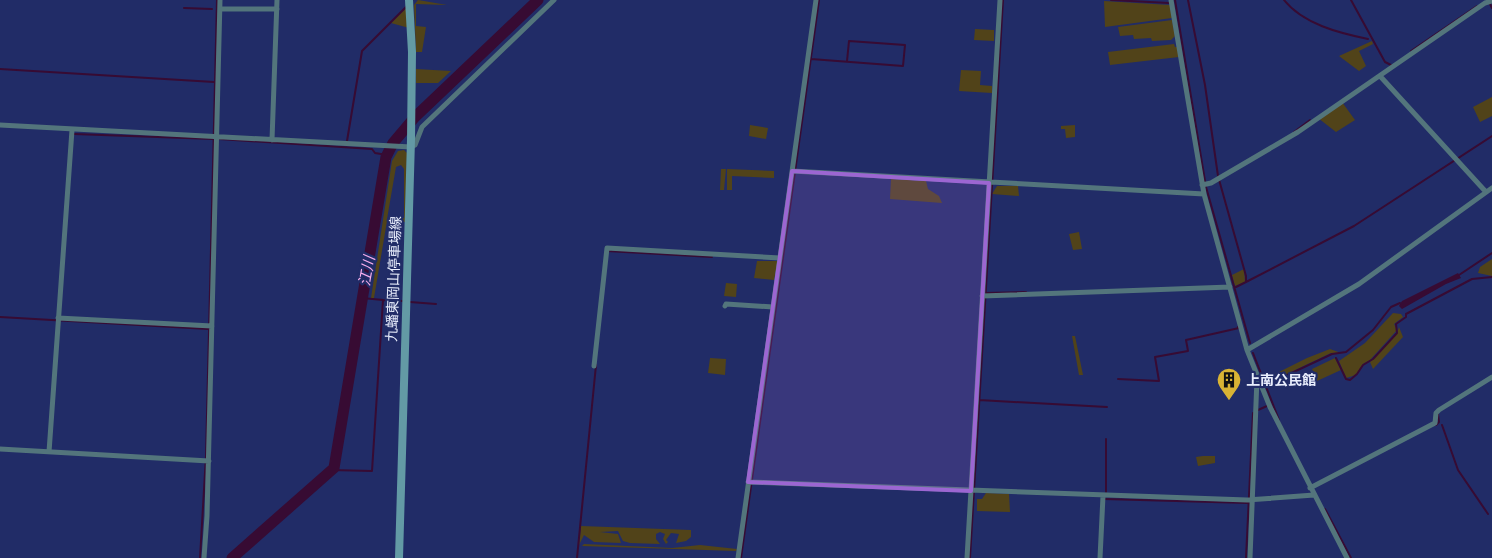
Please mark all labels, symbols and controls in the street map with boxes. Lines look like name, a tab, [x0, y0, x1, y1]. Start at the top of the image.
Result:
street label: 九蟠東岡山停車場線	[383, 216, 405, 342]
water label: 江川	[356, 253, 379, 287]
building icon: 上南公民館	[1216, 367, 1242, 401]
place label: 上南公民館	[1246, 372, 1316, 389]

